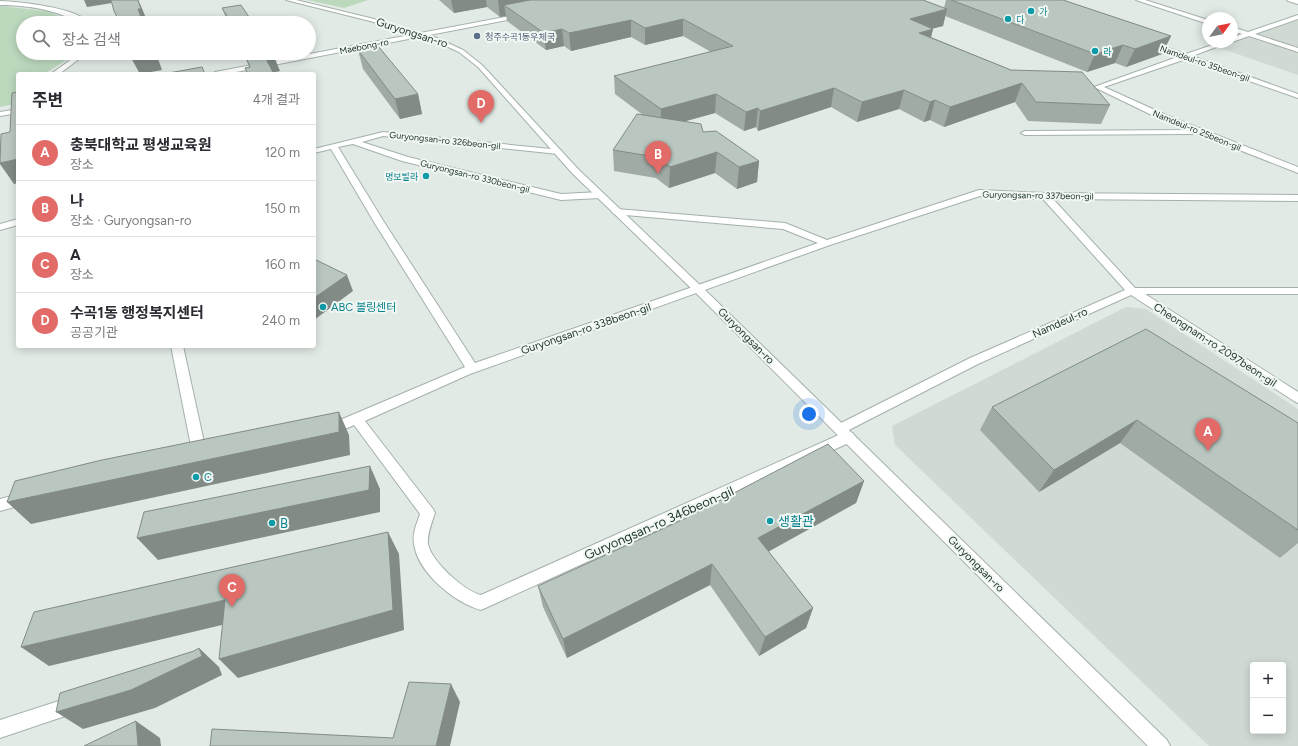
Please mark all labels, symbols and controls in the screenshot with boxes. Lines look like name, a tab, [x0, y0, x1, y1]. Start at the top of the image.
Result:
marker: 가	[1026, 6, 1036, 16]
place label: 가	[1039, 6, 1048, 17]
north arrow	[1202, 12, 1238, 48]
marker: 다	[1003, 14, 1013, 24]
place label: 다	[1016, 14, 1025, 25]
street label: Guryongsan-ro	[375, 15, 449, 51]
search box	[16, 16, 316, 60]
icon: search	[30, 27, 52, 49]
text: 장소 검색	[62, 31, 121, 49]
marker: 청주수곡1동우체국	[472, 31, 482, 41]
place label: 청주수곡1동우체국	[485, 31, 556, 42]
street label: Maebong-ro	[338, 36, 390, 56]
street label: Namdeul-ro 35beon-gil	[1159, 42, 1251, 84]
marker: 라	[1090, 46, 1100, 56]
place label: 라	[1103, 46, 1112, 57]
text: 주변	[32, 90, 63, 110]
pin: D	[468, 90, 494, 123]
text: 4개 결과	[253, 92, 300, 107]
street label: Namdeul-ro 25beon-gil	[1151, 107, 1243, 153]
street label: Guryongsan-ro 326beon-gil	[389, 129, 501, 151]
text: 충북대학교 평생교육원	[70, 136, 212, 154]
pin: B	[645, 141, 671, 174]
text: A	[40, 145, 50, 160]
text: 120 m	[265, 145, 300, 160]
text: 장소	[70, 157, 94, 172]
street label: Guryongsan-ro 330beon-gil	[419, 157, 531, 195]
place label: 명보빌라	[385, 171, 419, 182]
marker: 명보빌라	[421, 171, 431, 181]
street label: Guryongsan-ro 337beon-gil	[982, 189, 1094, 201]
text: 나	[70, 192, 84, 210]
text: B	[41, 201, 49, 216]
text: 150 m	[265, 201, 300, 216]
text: 장소 · Guryongsan-ro	[70, 213, 192, 228]
text: A	[70, 246, 81, 264]
text: C	[40, 257, 50, 272]
text: 160 m	[265, 257, 300, 272]
text: 장소	[70, 267, 94, 282]
street label: Cheongnam-ro 2097beon-gil	[1151, 300, 1279, 390]
place label: ABC 볼링센터	[331, 301, 396, 314]
street label: Guryongsan-ro 338beon-gil	[519, 301, 653, 357]
marker: ABC 볼링센터	[318, 302, 328, 312]
text: 수곡1동 행정복지센터	[70, 304, 204, 322]
street label: Guryongsan-ro	[715, 305, 777, 367]
street label: Namdeul-ro	[1030, 305, 1090, 341]
text: D	[40, 313, 50, 328]
text: 240 m	[262, 313, 300, 328]
text: 공공기관	[70, 325, 118, 340]
your location	[799, 404, 819, 424]
pin: A	[1195, 418, 1221, 451]
place label: C	[204, 471, 212, 484]
marker: C	[191, 472, 201, 482]
street label: Guryongsan-ro 346beon-gil	[582, 483, 736, 563]
place label: 생활관	[778, 514, 814, 529]
place label: B	[280, 516, 288, 531]
marker: 생활관	[765, 516, 775, 526]
marker: B	[267, 518, 277, 528]
street label: Guryongsan-ro	[945, 533, 1007, 595]
pin: C	[219, 574, 245, 607]
map controls	[1250, 662, 1286, 734]
button: +	[1250, 662, 1286, 698]
button: −	[1250, 698, 1286, 734]

